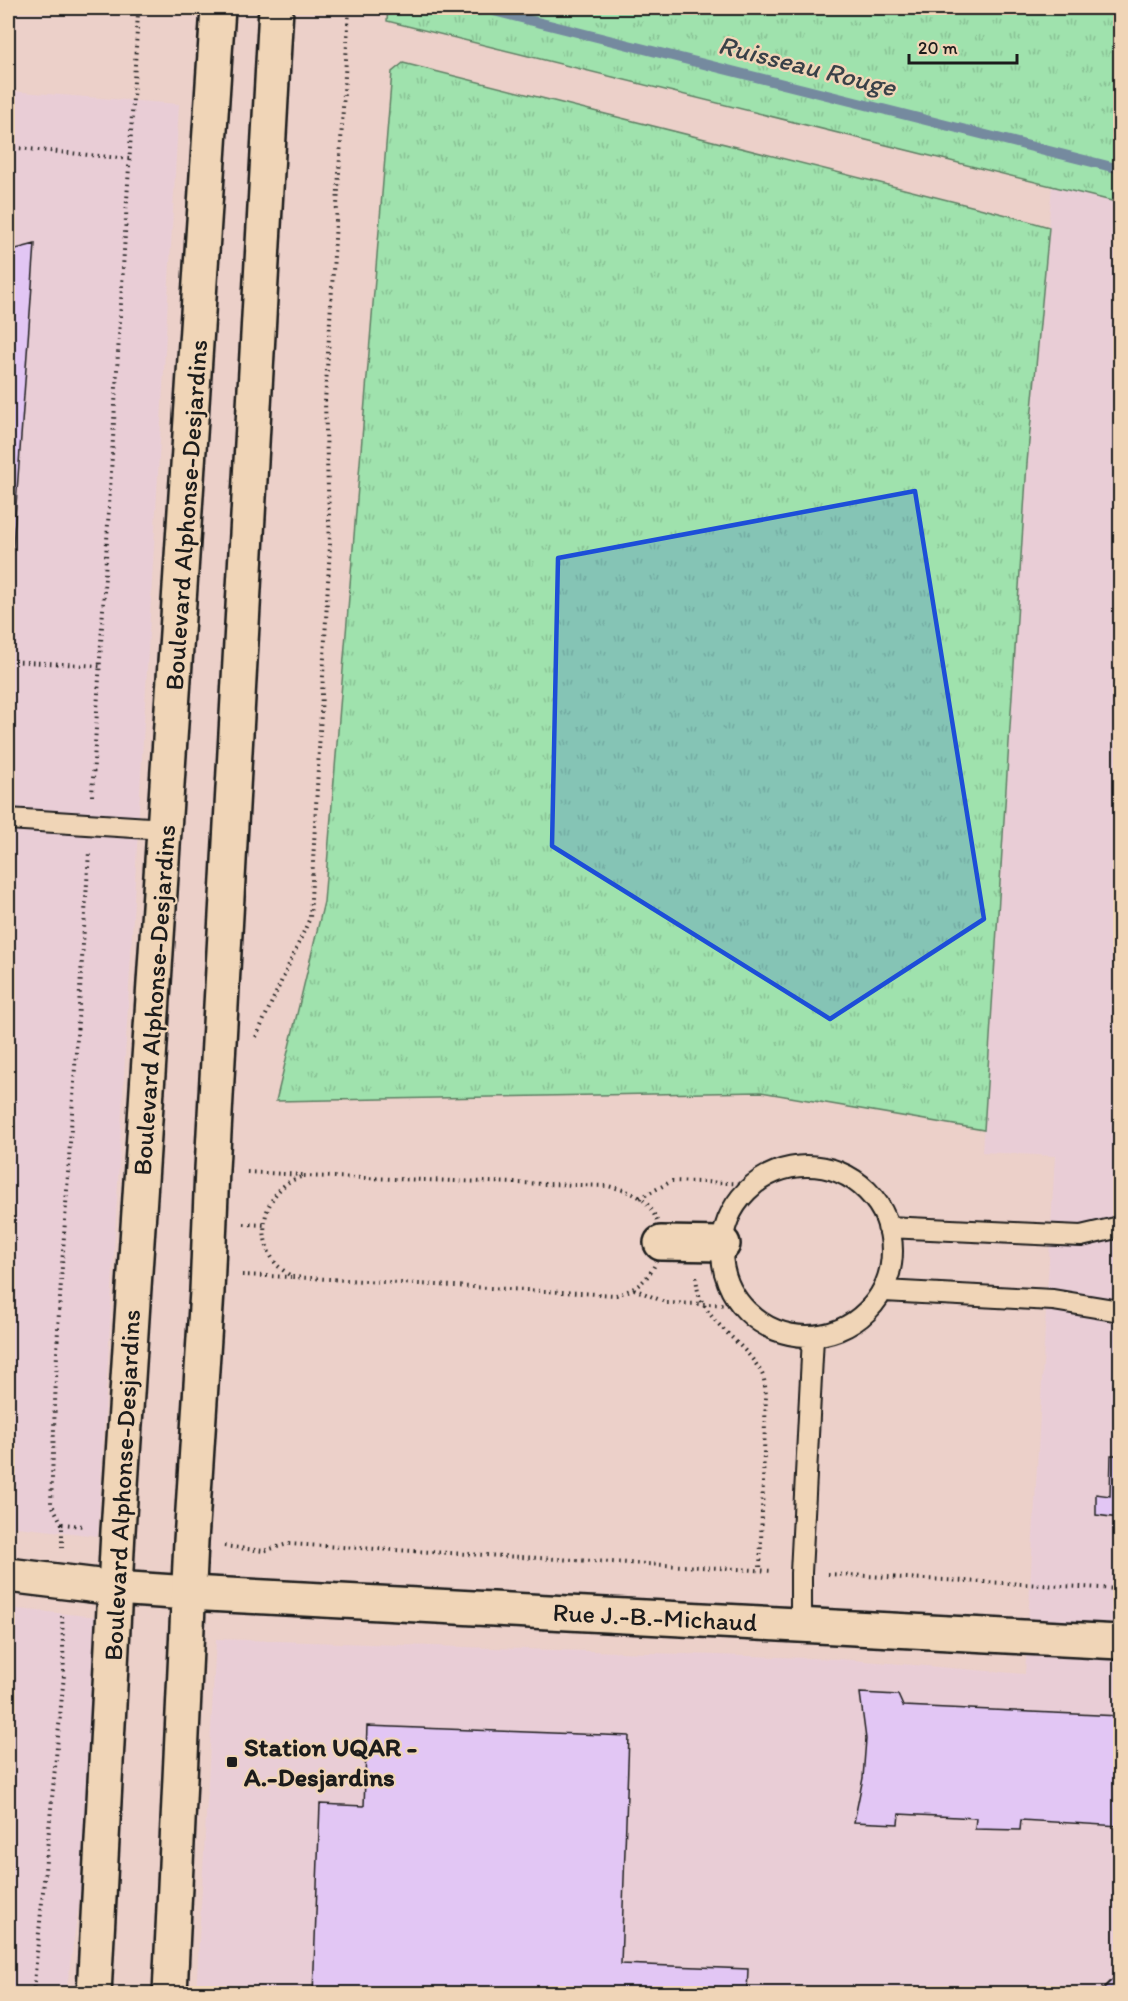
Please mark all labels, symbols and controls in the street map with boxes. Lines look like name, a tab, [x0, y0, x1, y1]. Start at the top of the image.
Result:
scale bar	[909, 27, 1017, 65]
water label: Ruisseau Rouge	[715, 28, 900, 104]
text: 20 m	[918, 37, 958, 59]
street label: Boulevard Alphonse-Desjardins	[158, 338, 214, 692]
street label: Boulevard Alphonse-Desjardins	[126, 823, 182, 1177]
street label: Boulevard Alphonse-Desjardins	[97, 1308, 147, 1662]
street label: Rue J.-B.-Michaud	[552, 1596, 758, 1638]
place label: Station UQAR - A.-Desjardins	[243, 1731, 417, 1793]
marker: Station UQAR - A.-Desjardins	[225, 1755, 239, 1769]

